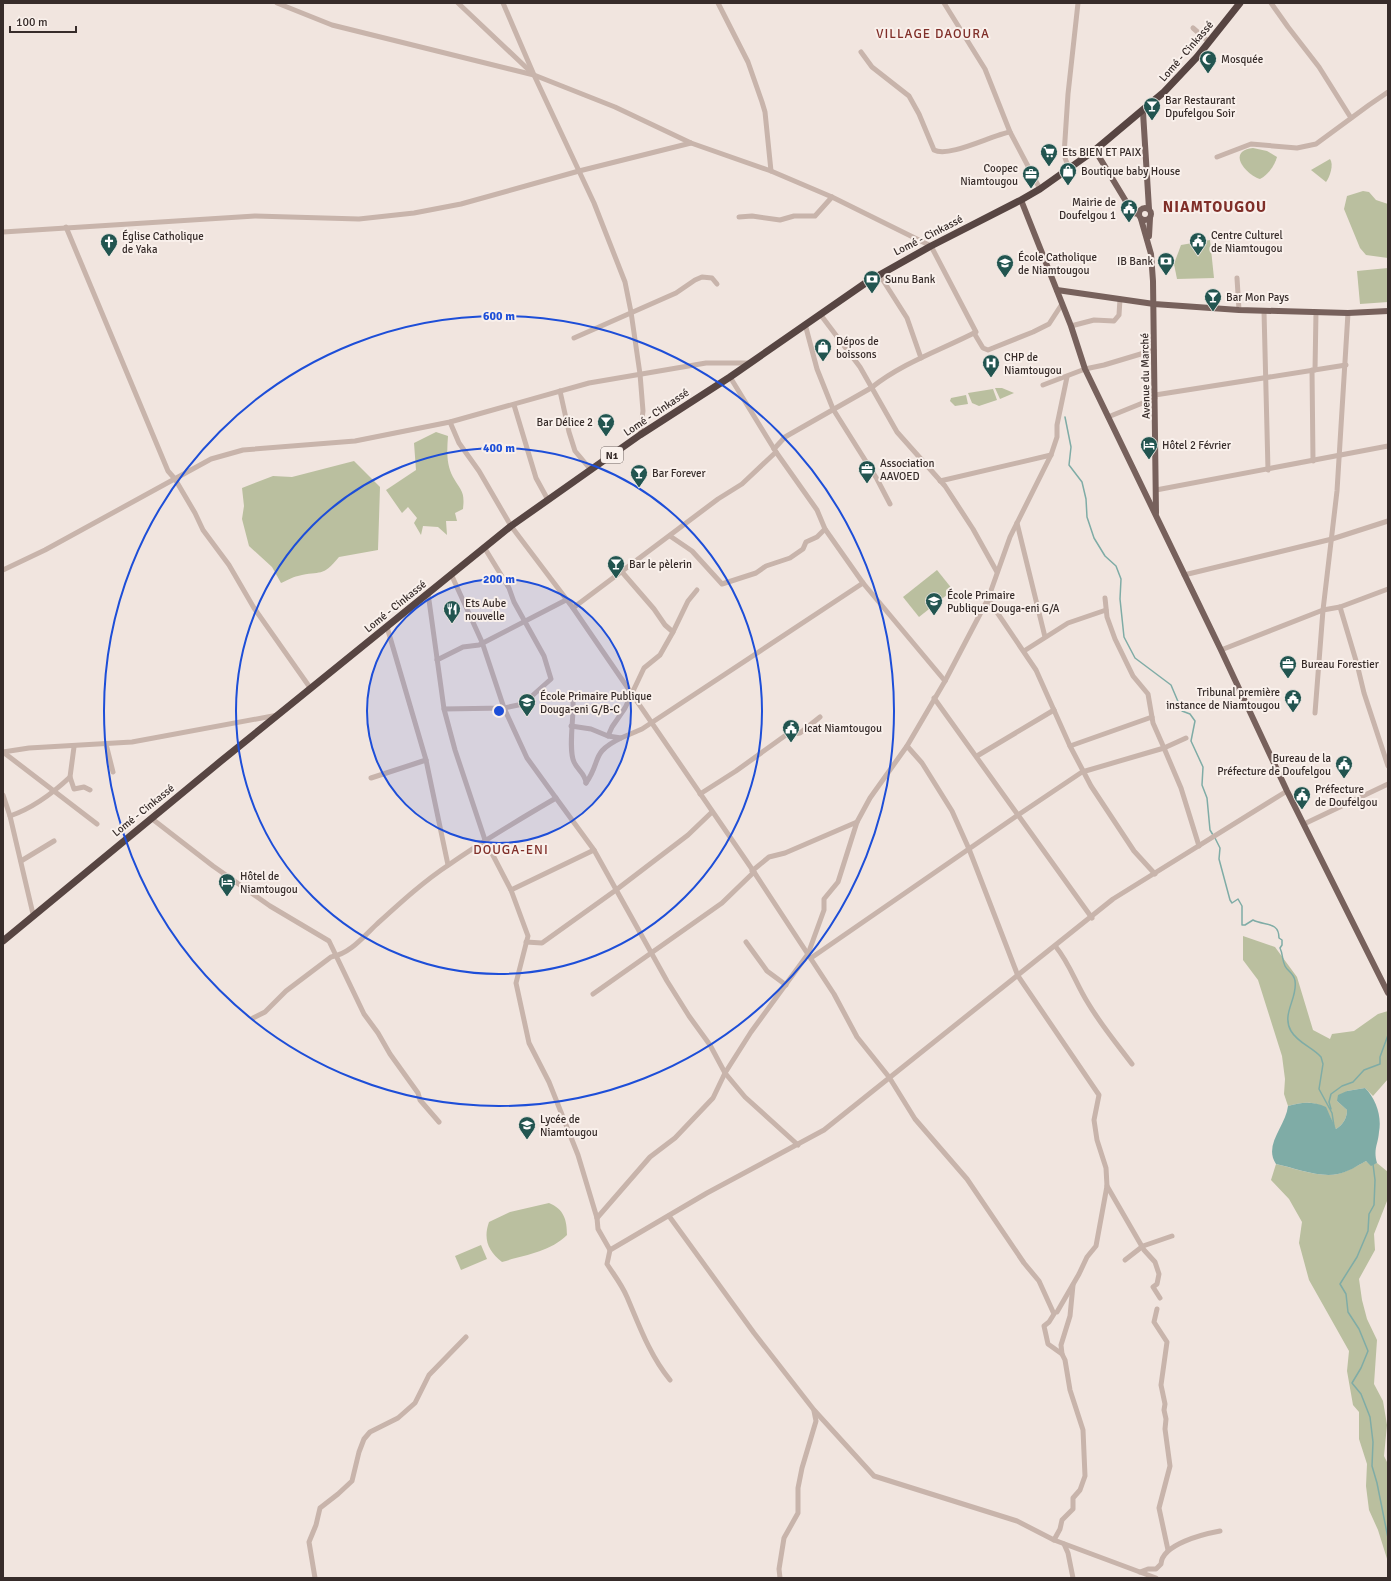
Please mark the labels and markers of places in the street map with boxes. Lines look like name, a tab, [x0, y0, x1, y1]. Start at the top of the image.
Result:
mosque icon: Mosquée	[1198, 49, 1218, 74]
place label: Mosquée	[1221, 53, 1263, 66]
place label: Bar Restaurant Dpufelgou Soir	[1165, 94, 1235, 120]
bar icon: Bar Restaurant Dpufelgou Soir	[1142, 96, 1162, 121]
supermarket icon: Ets BIEN ET PAIX	[1039, 142, 1059, 167]
place label: Ets BIEN ET PAIX	[1062, 146, 1142, 159]
shop icon: Boutique baby House	[1058, 161, 1078, 186]
place label: Coopec Niamtougou	[960, 162, 1018, 188]
office icon: Coopec Niamtougou	[1021, 164, 1041, 189]
place label: Boutique baby House	[1081, 165, 1180, 178]
place label: Mairie de Doufelgou 1	[1059, 196, 1116, 222]
public building icon: Mairie de Doufelgou 1	[1119, 198, 1139, 223]
place label: Église Catholique de Yaka	[122, 229, 204, 256]
place label: Centre Culturel de Niamtougou	[1211, 229, 1283, 255]
public building icon: Centre Culturel de Niamtougou	[1188, 231, 1208, 256]
church icon: Église Catholique de Yaka	[99, 232, 119, 257]
place label: École Catholique de Niamtougou	[1018, 250, 1097, 277]
bank icon: IB Bank	[1156, 251, 1176, 276]
school or university icon: École Catholique de Niamtougou	[995, 253, 1015, 278]
place label: IB Bank	[1117, 255, 1153, 268]
bank icon: Sunu Bank	[862, 269, 882, 294]
place label: Sunu Bank	[885, 273, 936, 286]
bar icon: Bar Mon Pays	[1203, 287, 1223, 312]
place label: Bar Mon Pays	[1226, 291, 1289, 304]
place label: Dépos de boissons	[836, 335, 879, 361]
shop icon: Dépos de boissons	[813, 337, 833, 362]
place label: CHP de Niamtougou	[1004, 351, 1062, 377]
hospital icon: CHP de Niamtougou	[981, 353, 1001, 378]
bar icon: Bar Délice 2	[596, 412, 616, 437]
place label: Bar Délice 2	[537, 416, 593, 429]
hotel icon: Hôtel 2 Février	[1139, 435, 1159, 460]
place label: Hôtel 2 Février	[1162, 439, 1231, 452]
place label: Association AAVOED	[880, 457, 934, 483]
office icon: Association AAVOED	[857, 459, 877, 484]
bar icon: Bar Forever	[629, 463, 649, 488]
place label: Bar Forever	[652, 467, 705, 480]
bar icon: Bar le pèlerin	[606, 554, 626, 579]
place label: Bar le pèlerin	[629, 558, 692, 571]
place label: École Primaire Publique Douga-eni G/A	[947, 588, 1060, 615]
school or university icon: École Primaire Publique Douga-eni G/A	[924, 591, 944, 616]
place label: Ets Aube nouvelle	[465, 597, 506, 623]
restaurant icon: Ets Aube nouvelle	[442, 599, 462, 624]
office icon: Bureau Forestier	[1278, 654, 1298, 679]
place label: Bureau Forestier	[1301, 658, 1379, 671]
place label: Tribunal première instance de Niamtougou	[1166, 686, 1280, 712]
public building icon: Tribunal première instance de Niamtougou	[1283, 688, 1303, 713]
place label: École Primaire Publique Douga-eni G/B-C	[540, 689, 652, 716]
school or university icon: École Primaire Publique Douga-eni G/B-C	[517, 692, 537, 717]
centre of rings	[492, 704, 506, 718]
public building icon: Icat Niamtougou	[781, 718, 801, 743]
place label: Icat Niamtougou	[804, 722, 882, 735]
place label: Bureau de la Préfecture de Doufelgou	[1217, 752, 1331, 778]
public building icon: Bureau de la Préfecture de Doufelgou	[1334, 754, 1354, 779]
place label: Préfecture de Doufelgou	[1315, 783, 1377, 809]
public building icon: Préfecture de Doufelgou	[1292, 785, 1312, 810]
place label: Hôtel de Niamtougou	[240, 870, 298, 896]
hotel icon: Hôtel de Niamtougou	[217, 872, 237, 897]
place label: Lycée de Niamtougou	[540, 1113, 598, 1139]
school or university icon: Lycée de Niamtougou	[517, 1115, 537, 1140]

